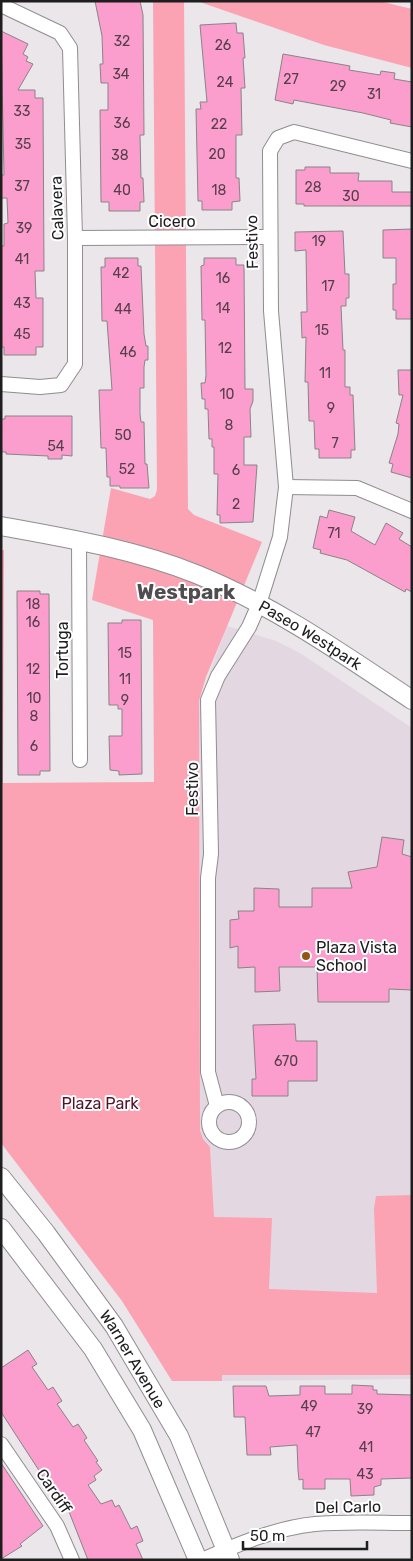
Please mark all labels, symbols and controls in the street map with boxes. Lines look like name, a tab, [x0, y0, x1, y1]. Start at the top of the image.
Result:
house number: 32	[114, 33, 130, 50]
house number: 26	[215, 37, 231, 54]
house number: 34	[112, 66, 130, 83]
house number: 27	[283, 71, 299, 88]
house number: 24	[217, 74, 234, 91]
house number: 29	[330, 78, 346, 95]
house number: 31	[367, 86, 381, 103]
house number: 33	[14, 103, 30, 120]
house number: 36	[114, 115, 130, 132]
house number: 22	[211, 116, 227, 133]
house number: 35	[15, 136, 31, 153]
house number: 20	[208, 146, 226, 163]
house number: 38	[111, 147, 129, 164]
street label: Calavera	[46, 176, 68, 240]
house number: 37	[14, 178, 30, 195]
house number: 28	[304, 179, 322, 196]
house number: 40	[113, 182, 131, 199]
house number: 18	[212, 182, 227, 199]
house number: 30	[342, 188, 360, 205]
street label: Cicero	[148, 212, 196, 231]
street label: Festivo	[242, 215, 262, 269]
house number: 39	[16, 220, 32, 237]
house number: 19	[312, 233, 326, 250]
house number: 41	[15, 251, 29, 268]
house number: 42	[113, 265, 129, 282]
house number: 16	[216, 270, 230, 287]
house number: 17	[321, 278, 335, 295]
house number: 43	[13, 295, 31, 312]
house number: 14	[216, 300, 231, 317]
house number: 44	[114, 301, 132, 318]
house number: 15	[315, 322, 329, 339]
house number: 45	[13, 326, 31, 343]
house number: 12	[218, 340, 232, 357]
house number: 46	[119, 344, 137, 361]
house number: 11	[319, 365, 331, 382]
house number: 10	[220, 386, 235, 403]
house number: 9	[327, 400, 335, 417]
house number: 8	[225, 417, 234, 434]
house number: 50	[114, 427, 132, 444]
house number: 7	[331, 435, 339, 452]
house number: 54	[47, 438, 65, 455]
house number: 52	[119, 461, 135, 478]
house number: 6	[232, 462, 240, 479]
house number: 2	[232, 496, 240, 513]
house number: 71	[327, 525, 341, 542]
district label: Westpark	[137, 579, 236, 604]
house number: 18	[26, 596, 41, 613]
street label: Paseo Westpark	[256, 596, 366, 674]
house number: 16	[26, 614, 40, 631]
street label: Tortuga	[53, 621, 72, 679]
house number: 15	[118, 645, 132, 662]
house number: 12	[26, 661, 40, 678]
house number: 11	[119, 671, 131, 688]
house number: 10	[27, 690, 42, 707]
house number: 9	[121, 692, 129, 709]
house number: 8	[30, 708, 39, 725]
house number: 6	[30, 738, 38, 755]
street label: Festivo	[183, 762, 202, 816]
place label: Plaza Vista School	[316, 938, 397, 975]
marker: Plaza Vista School	[300, 950, 312, 962]
house number: 670	[274, 1053, 298, 1070]
park label: Plaza Park	[61, 1094, 139, 1113]
street label: Warner Avenue	[96, 1306, 170, 1411]
house number: 49	[301, 1398, 317, 1415]
house number: 39	[357, 1401, 373, 1418]
house number: 47	[305, 1424, 321, 1441]
house number: 41	[359, 1439, 373, 1456]
street label: Cardiff	[32, 1465, 76, 1517]
house number: 43	[356, 1466, 374, 1483]
street label: Del Carlo	[315, 1497, 381, 1517]
scale bar	[243, 1518, 367, 1550]
text: 50 m	[250, 1527, 285, 1545]

